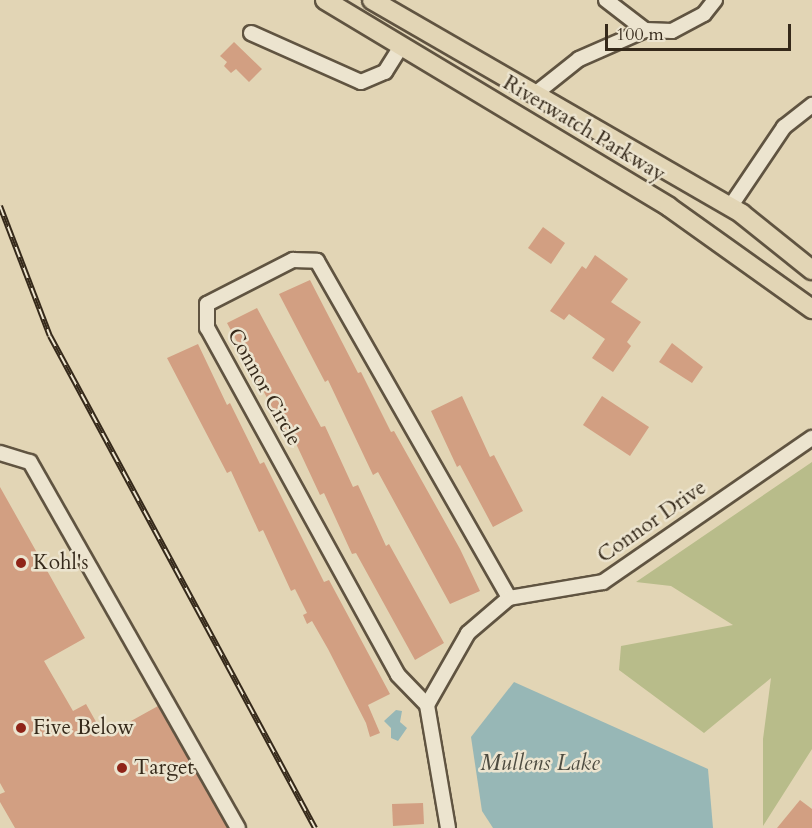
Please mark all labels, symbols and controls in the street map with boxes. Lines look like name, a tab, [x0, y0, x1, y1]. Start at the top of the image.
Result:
scale bar	[608, 12, 794, 50]
text: 100 m	[616, 22, 664, 47]
street label: Riverwatch Parkway	[498, 71, 670, 187]
street label: Connor Circle	[221, 324, 307, 450]
street label: Connor Drive	[593, 475, 711, 569]
place label: Kohl's	[33, 550, 89, 576]
marker: Kohl's	[14, 556, 28, 570]
place label: Five Below	[33, 715, 134, 741]
marker: Five Below	[14, 721, 28, 735]
water label: Mullens Lake	[480, 751, 600, 777]
place label: Target	[134, 755, 194, 781]
marker: Target	[115, 761, 129, 775]

